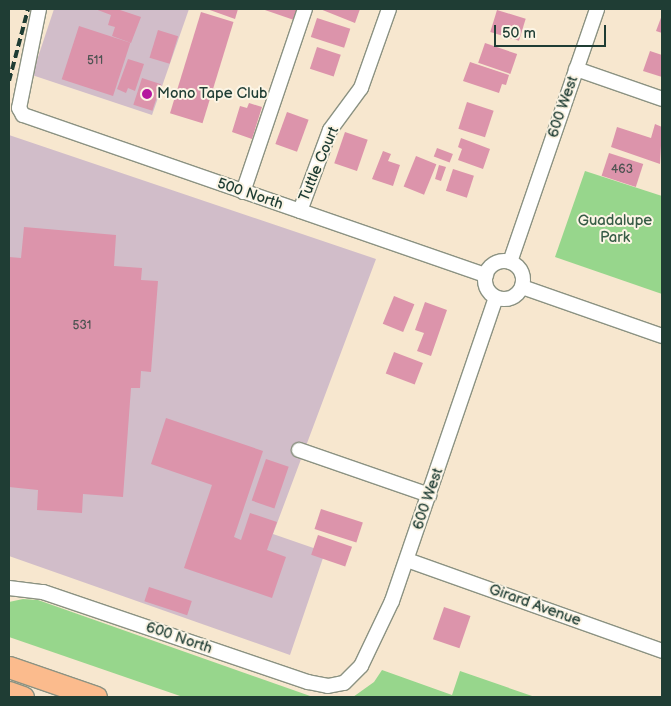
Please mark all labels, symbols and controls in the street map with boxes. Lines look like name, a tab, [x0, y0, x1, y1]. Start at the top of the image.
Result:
scale bar	[496, 15, 608, 47]
text: 50 m	[502, 24, 536, 43]
house number: 511	[87, 54, 103, 68]
street label: 600 West	[544, 74, 582, 140]
place label: Mono Tape Club	[157, 85, 268, 103]
marker: Mono Tape Club	[141, 88, 153, 100]
street label: Tuttle Court	[295, 124, 343, 204]
house number: 463	[611, 163, 633, 177]
street label: 500 North	[215, 174, 285, 214]
park label: Guadalupe Park	[578, 211, 652, 246]
house number: 531	[73, 319, 91, 333]
street label: 600 West	[409, 466, 447, 532]
street label: Girard Avenue	[487, 580, 583, 630]
street label: 600 North	[143, 618, 215, 658]

